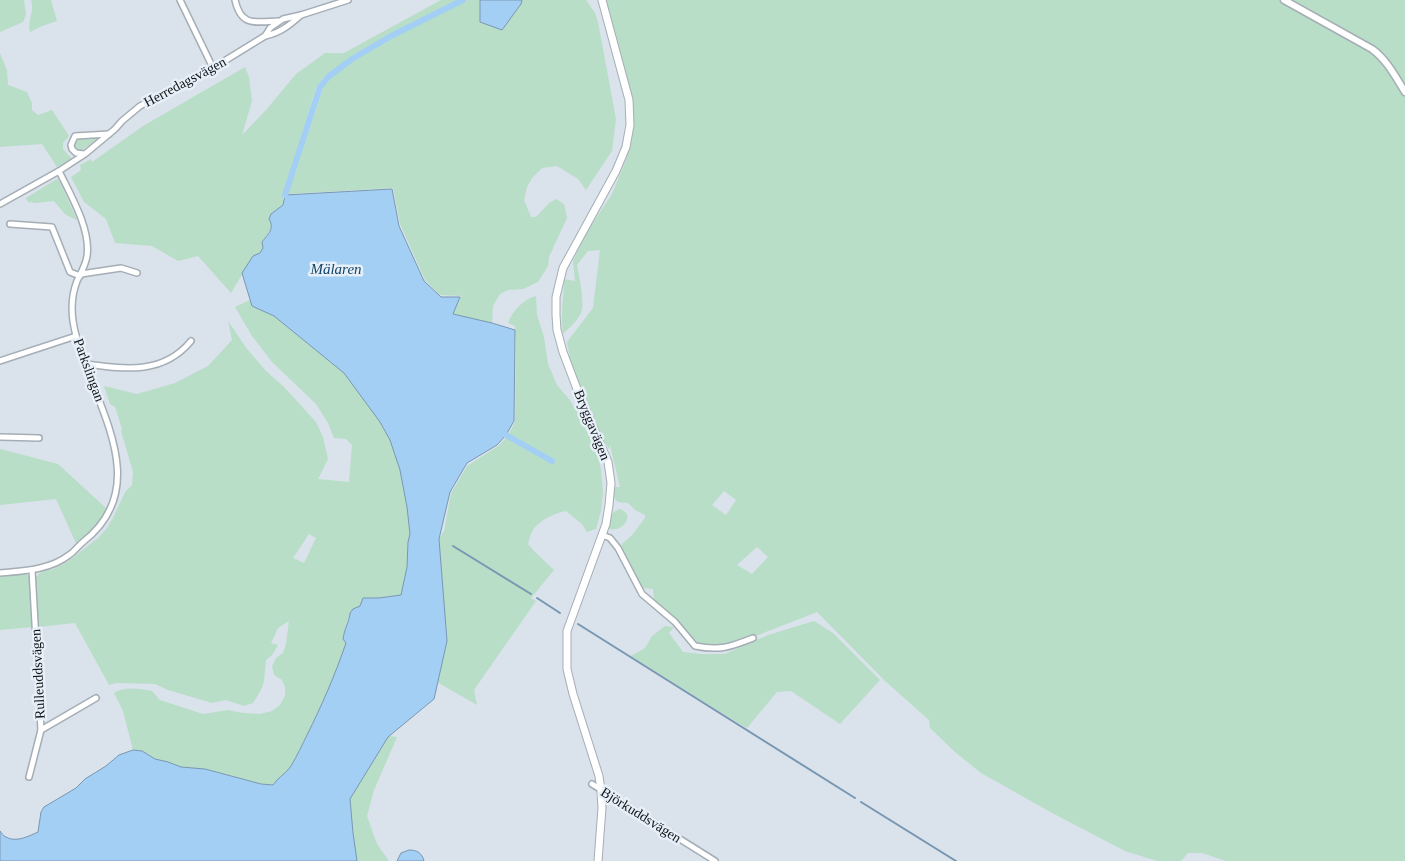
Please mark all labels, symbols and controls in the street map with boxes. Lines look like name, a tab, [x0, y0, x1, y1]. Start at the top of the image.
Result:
street label: Herredagsvägen	[141, 54, 229, 110]
water label: Mälaren	[309, 261, 362, 277]
street label: Parkslingan	[71, 336, 107, 404]
street label: Bryggavägen	[571, 388, 613, 462]
street label: Rulleuddsvägen	[28, 629, 48, 719]
street label: Björkuddsvägen	[598, 784, 684, 846]

